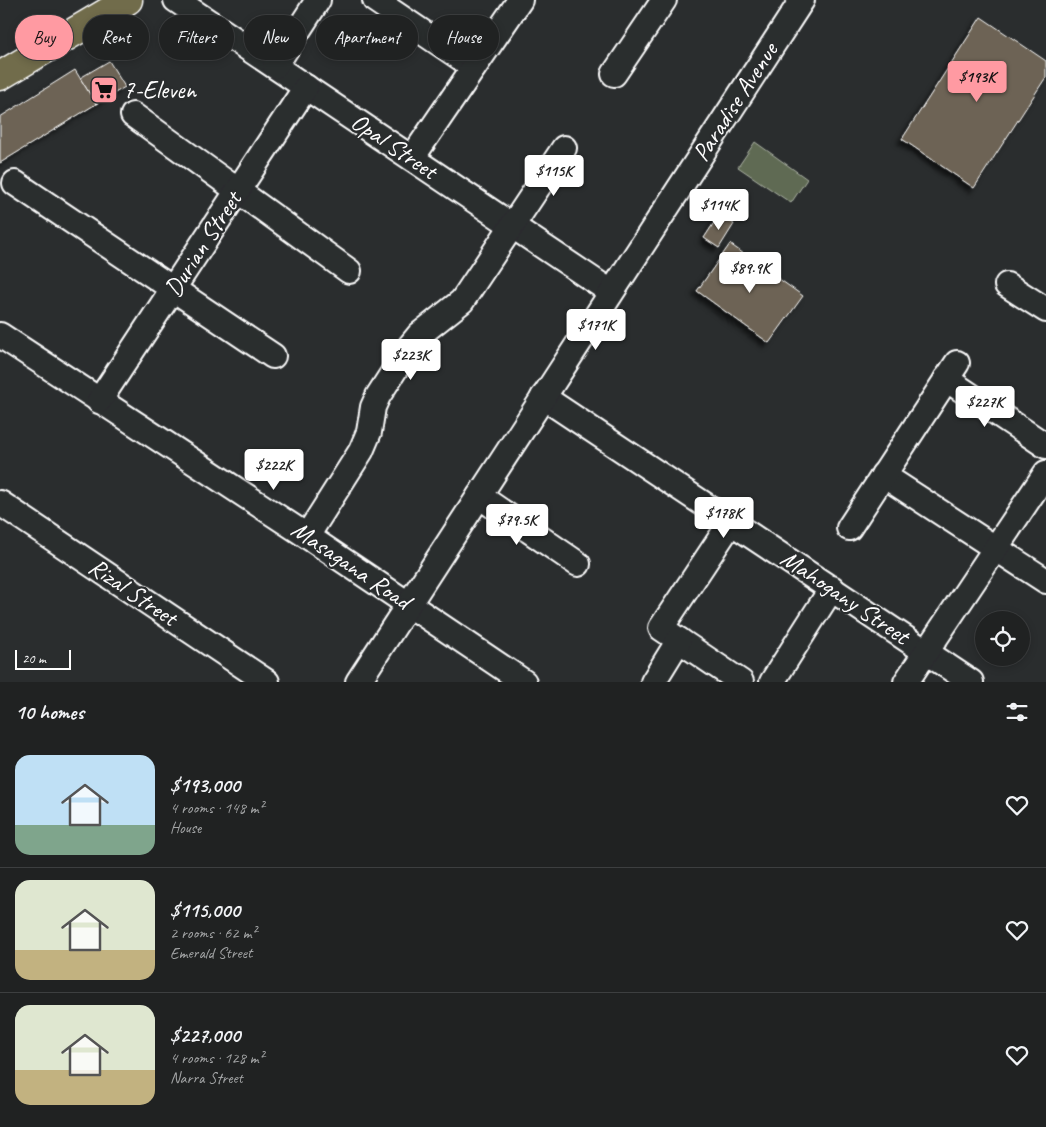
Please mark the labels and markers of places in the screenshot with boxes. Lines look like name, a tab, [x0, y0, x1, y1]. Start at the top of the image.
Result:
pin: $193K	[942, 61, 1012, 103]
place label: 7-Eleven	[123, 74, 197, 106]
supermarket icon: 7-Eleven	[89, 75, 119, 105]
pin: $115K	[519, 154, 589, 197]
pin: $114K	[684, 188, 754, 231]
pin: $89.9K	[709, 252, 791, 294]
pin: $171K	[561, 308, 631, 351]
pin: $223K	[376, 338, 446, 381]
pin: $227K	[950, 386, 1020, 428]
pin: $222K	[239, 448, 309, 491]
pin: $178K	[689, 496, 759, 539]
pin: $79.5K	[476, 504, 558, 546]

